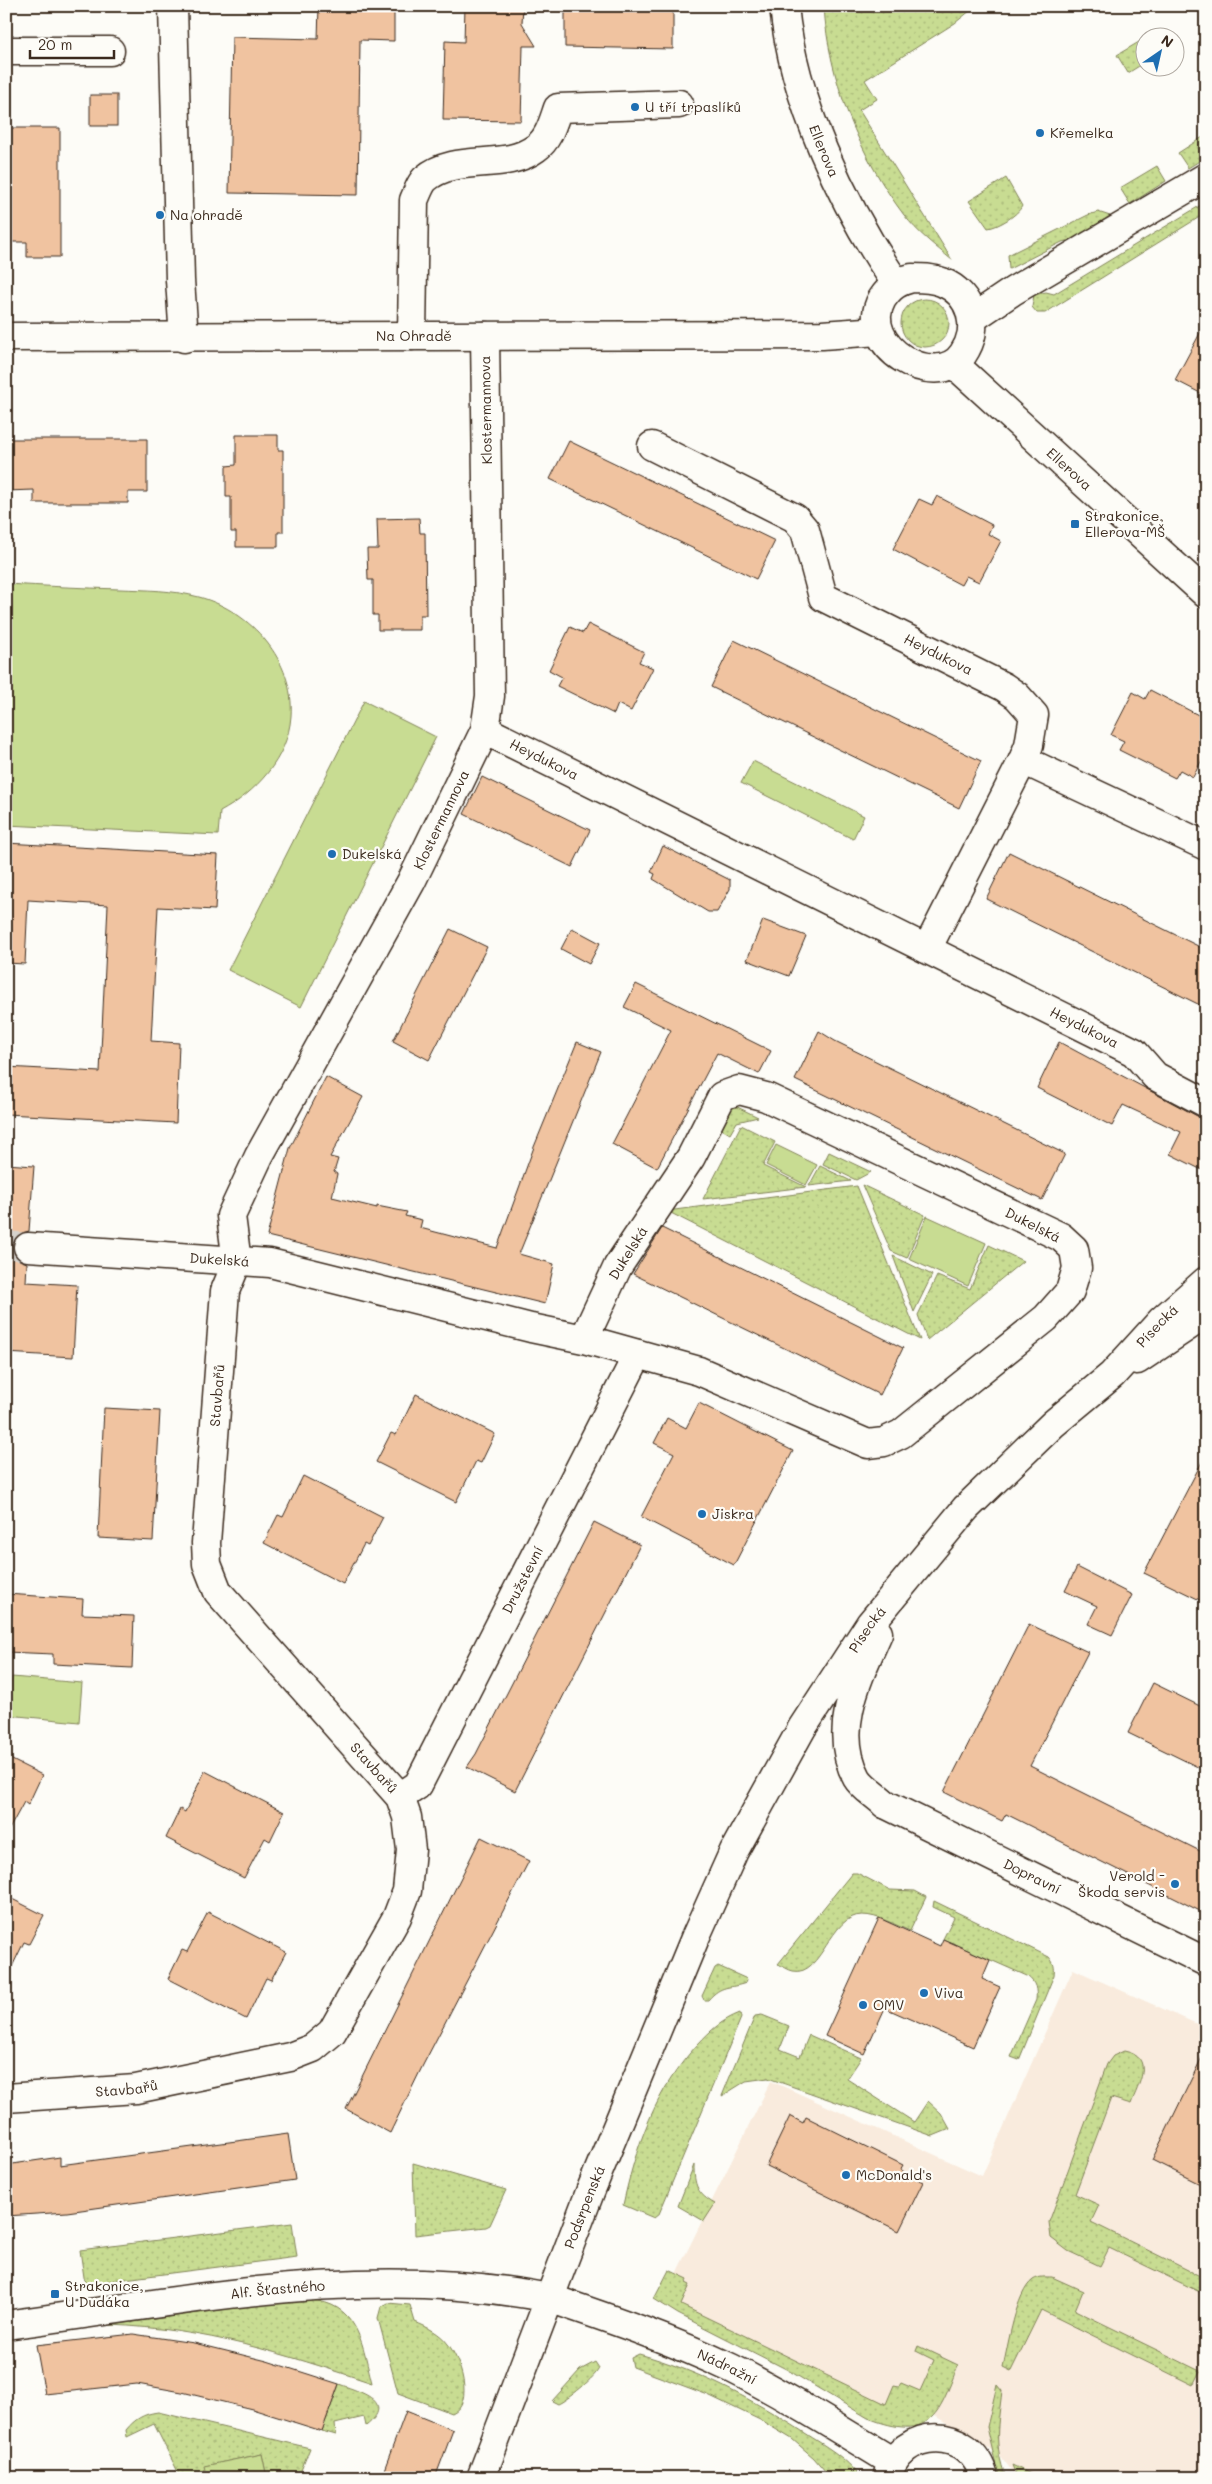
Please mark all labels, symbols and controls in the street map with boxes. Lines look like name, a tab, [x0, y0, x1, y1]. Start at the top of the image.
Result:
scale bar	[30, 28, 114, 60]
north arrow	[1134, 28, 1184, 78]
text: N	[1158, 30, 1177, 52]
text: 20 m	[38, 34, 72, 54]
place label: U tří trpaslíků	[645, 97, 741, 116]
marker: U tří trpaslíků	[629, 101, 641, 113]
street label: Ellerova	[805, 122, 844, 180]
place label: Křemelka	[1050, 123, 1114, 142]
marker: Křemelka	[1034, 127, 1046, 139]
place label: Na ohradě	[170, 205, 243, 224]
marker: Na ohradě	[154, 209, 166, 221]
street label: Na Ohradě	[376, 326, 452, 345]
street label: Klostermannova	[475, 355, 496, 465]
street label: Ellerova	[1043, 443, 1096, 494]
place label: Strakonice, Ellerova-MŠ	[1085, 506, 1165, 541]
marker: Strakonice, Ellerova-MŠ	[1069, 518, 1081, 530]
street label: Heydukova	[901, 629, 976, 679]
street label: Heydukova	[507, 734, 582, 784]
street label: Klostermannova	[408, 767, 473, 873]
place label: Dukelská	[342, 844, 402, 863]
marker: Dukelská	[326, 848, 338, 860]
street label: Heydukova	[1047, 1002, 1122, 1052]
street label: Dukelská	[1002, 1203, 1064, 1247]
street label: Dukelská	[604, 1222, 651, 1283]
street label: Dukelská	[189, 1248, 250, 1271]
street label: Písecká	[1132, 1300, 1182, 1351]
street label: Stavbařů	[205, 1363, 228, 1427]
place label: Jiskra	[712, 1504, 754, 1523]
marker: Jiskra	[696, 1508, 708, 1520]
street label: Družstevní	[497, 1543, 547, 1617]
street label: Písecká	[844, 1602, 890, 1656]
street label: Stavbařů	[346, 1738, 402, 1797]
street label: Dopravní	[1000, 1854, 1064, 1898]
place label: Verold - Škoda servis	[1078, 1866, 1165, 1901]
marker: Verold - Škoda servis	[1169, 1878, 1181, 1890]
place label: Viva	[934, 1983, 963, 2002]
marker: Viva	[918, 1987, 930, 1999]
place label: OMV	[873, 1995, 904, 2014]
marker: OMV	[857, 1999, 869, 2011]
street label: Stavbařů	[95, 2075, 159, 2101]
street label: Podsrpenská	[559, 2163, 609, 2251]
place label: McDonald's	[856, 2165, 932, 2184]
marker: McDonald's	[840, 2169, 852, 2181]
street label: Alf. Šťastného	[229, 2275, 326, 2303]
place label: Strakonice, U Dudáka	[65, 2276, 144, 2311]
marker: Strakonice, U Dudáka	[49, 2288, 61, 2300]
street label: Nádražní	[695, 2344, 760, 2389]

